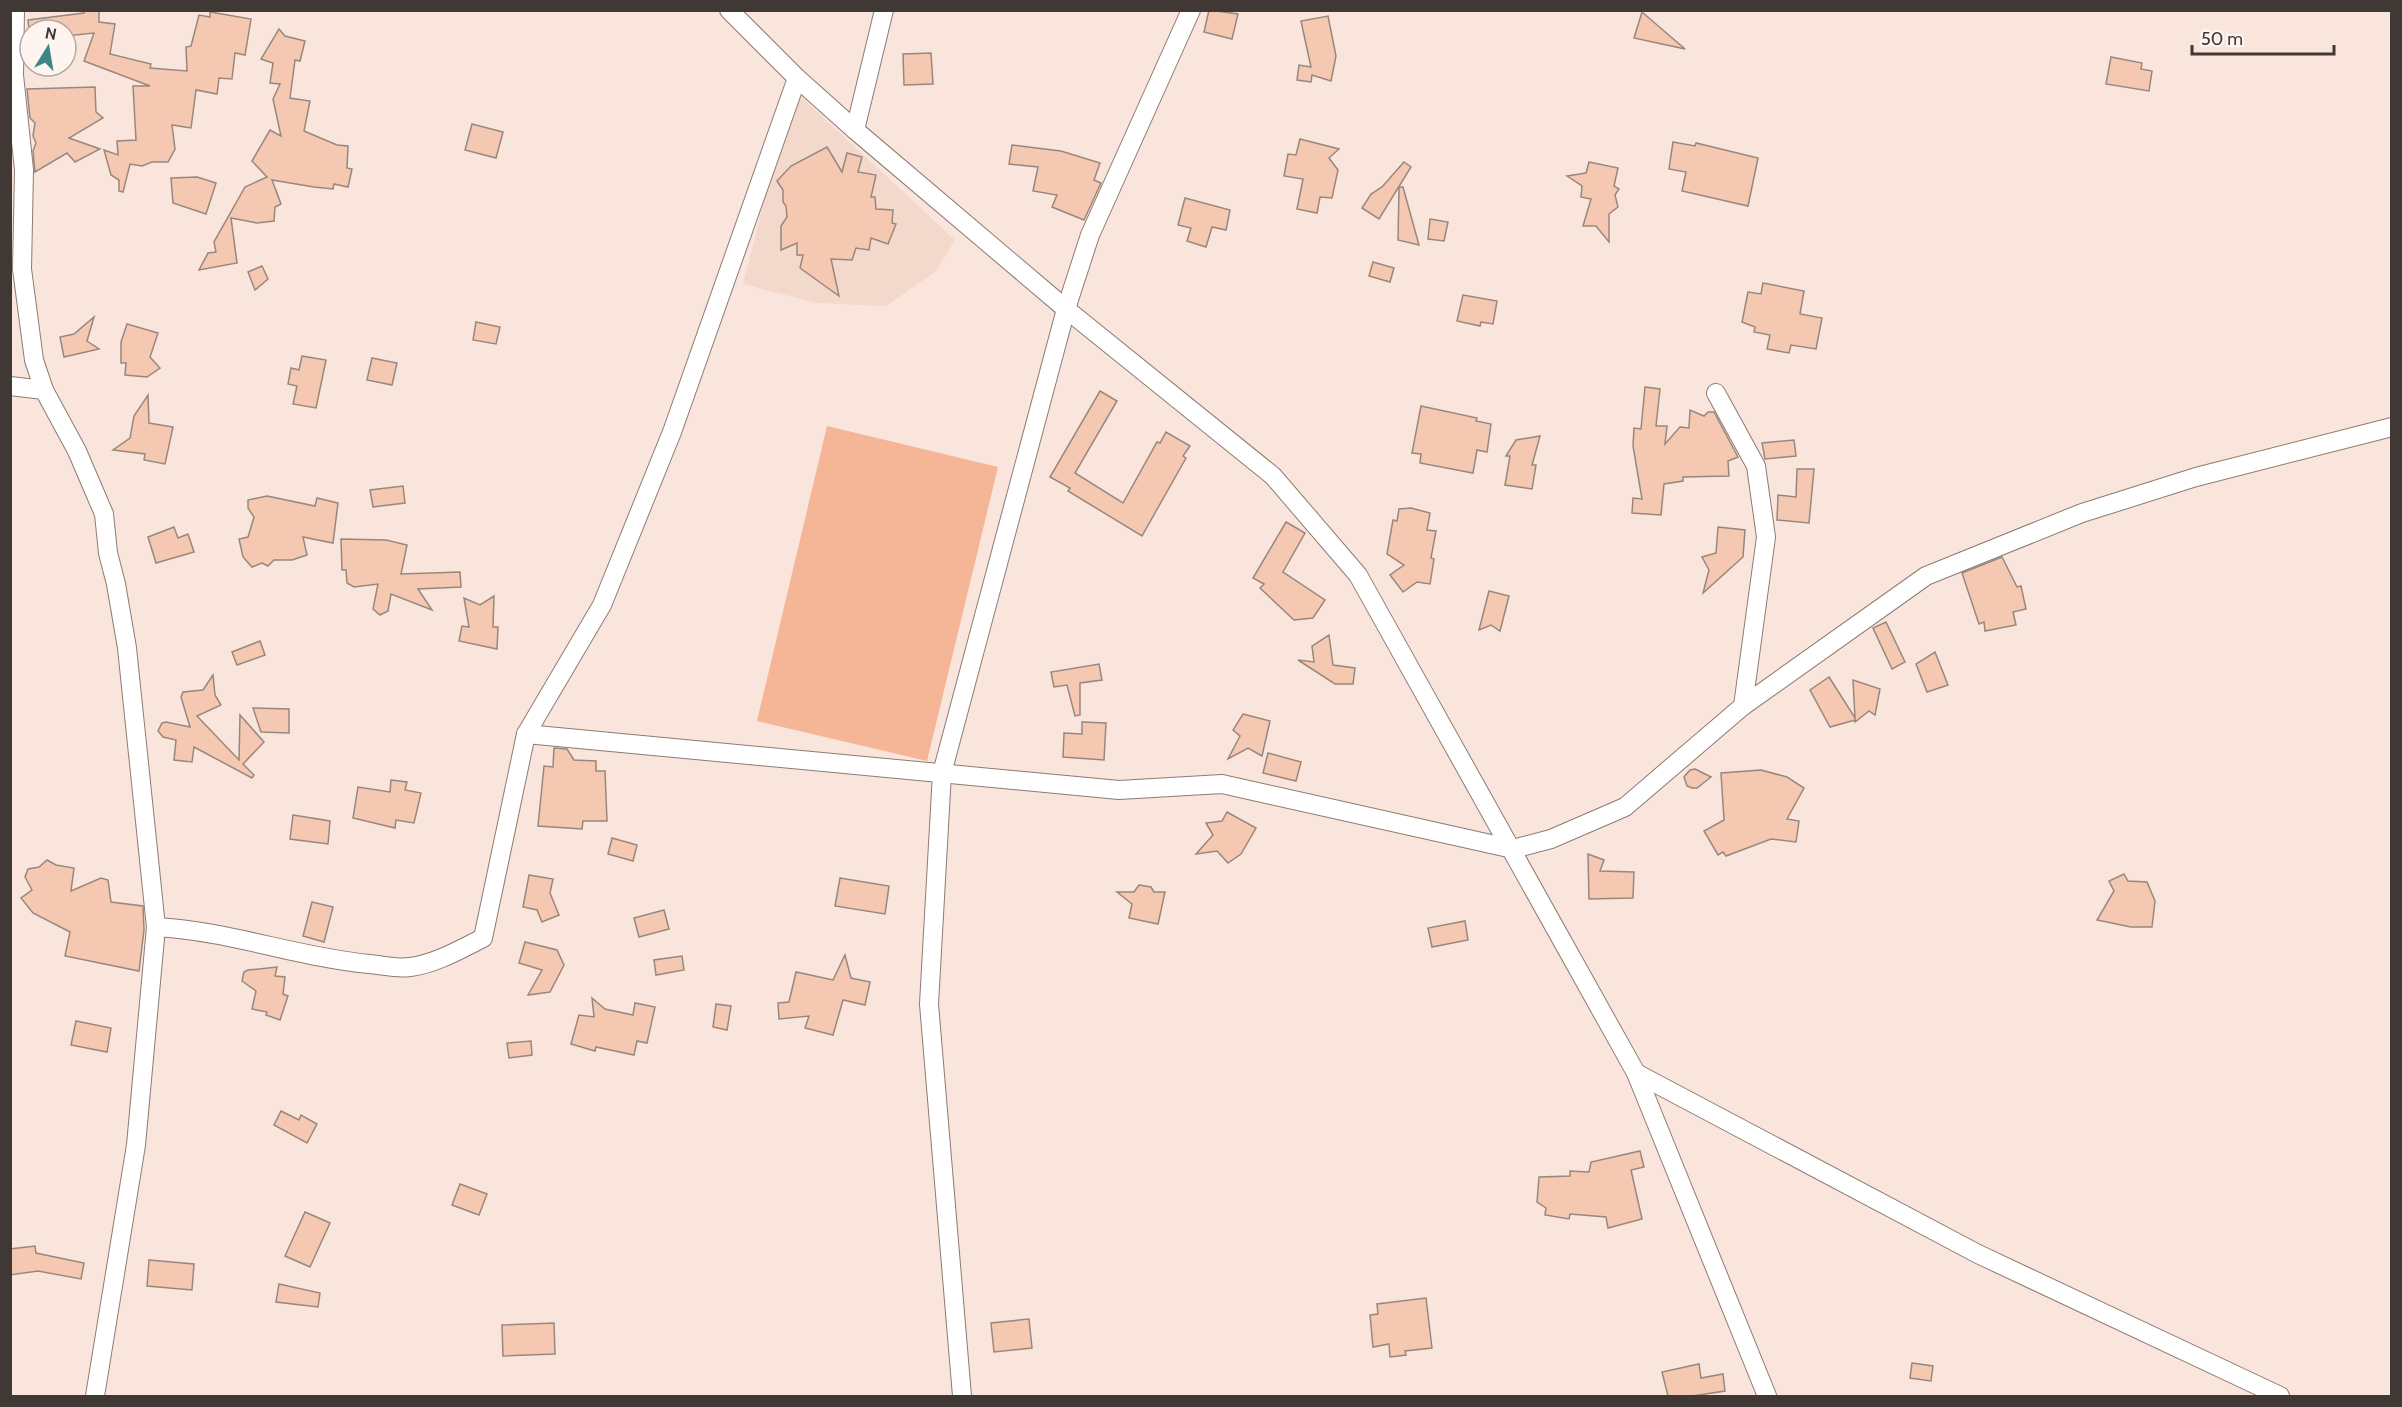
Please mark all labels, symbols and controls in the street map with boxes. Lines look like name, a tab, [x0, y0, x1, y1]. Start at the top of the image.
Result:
north arrow	[18, 18, 78, 78]
scale bar	[2192, 18, 2334, 56]
text: N	[43, 23, 58, 44]
text: 50 m	[2201, 28, 2243, 50]

